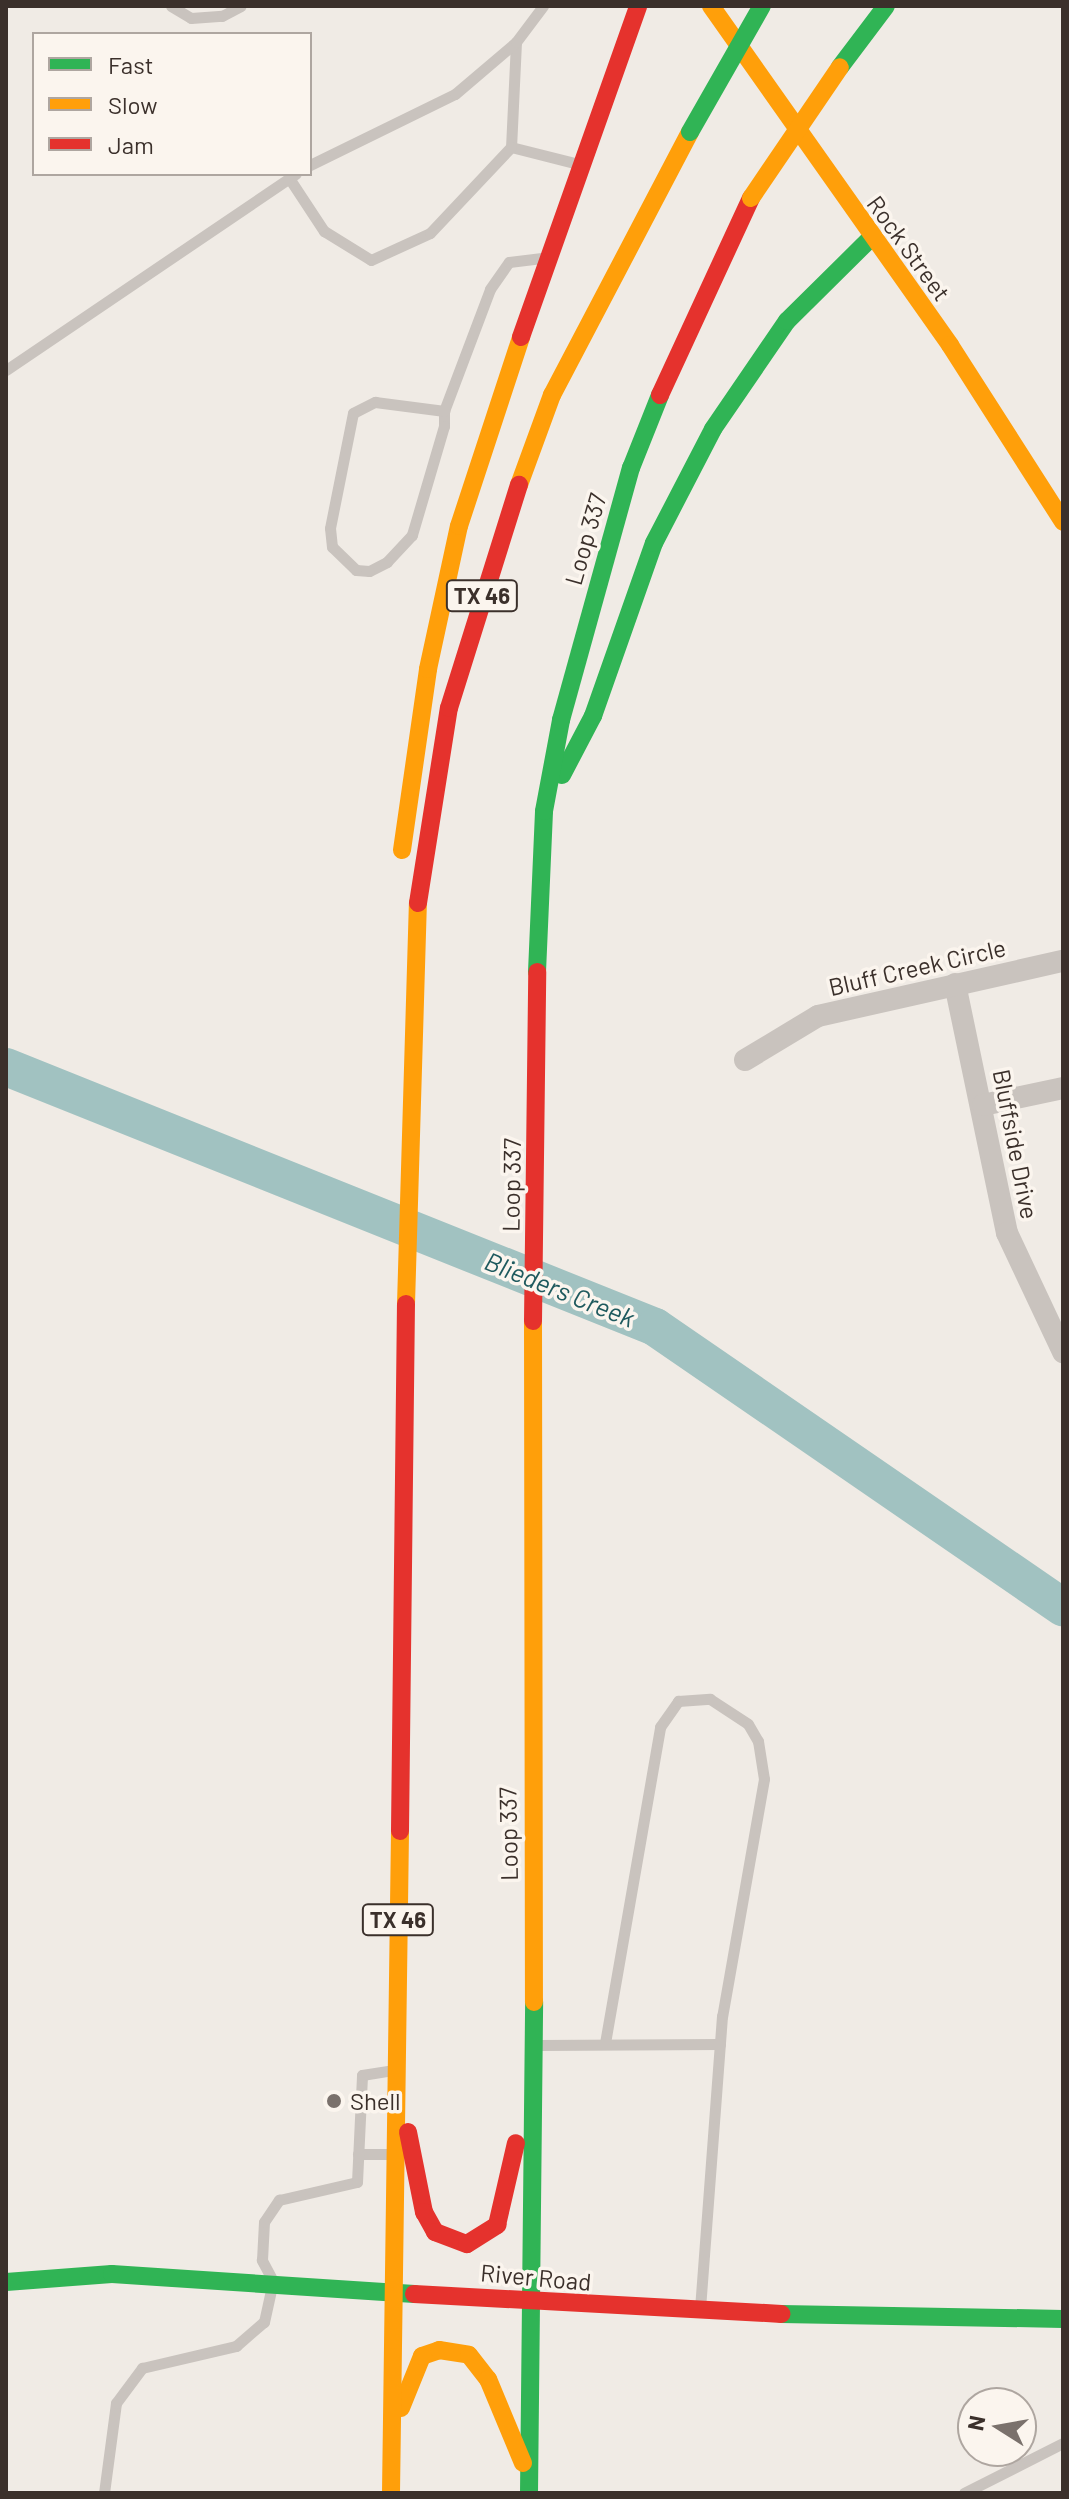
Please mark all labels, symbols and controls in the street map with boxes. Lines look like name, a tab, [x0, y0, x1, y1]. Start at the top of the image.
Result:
legend	[32, 32, 312, 176]
text: Fast	[108, 50, 153, 79]
text: Slow	[108, 90, 157, 119]
text: Jam	[108, 130, 154, 159]
street label: Rock Street	[861, 190, 957, 306]
street label: Loop 337	[558, 490, 612, 588]
road number: TX 46	[444, 578, 520, 614]
street label: Bluff Creek Circle	[826, 933, 1008, 1001]
street label: Bluffside Drive	[987, 1067, 1045, 1221]
street label: Loop 337	[496, 1138, 526, 1232]
water label: Blieders Creek	[481, 1245, 639, 1333]
street label: Loop 337	[493, 1787, 523, 1881]
road number: TX 46	[360, 1902, 436, 1938]
place label: Shell	[350, 2087, 401, 2115]
marker: Shell	[325, 2092, 343, 2110]
street label: River Road	[479, 2258, 593, 2296]
north arrow	[957, 2387, 1037, 2467]
text: N	[961, 2413, 990, 2432]

